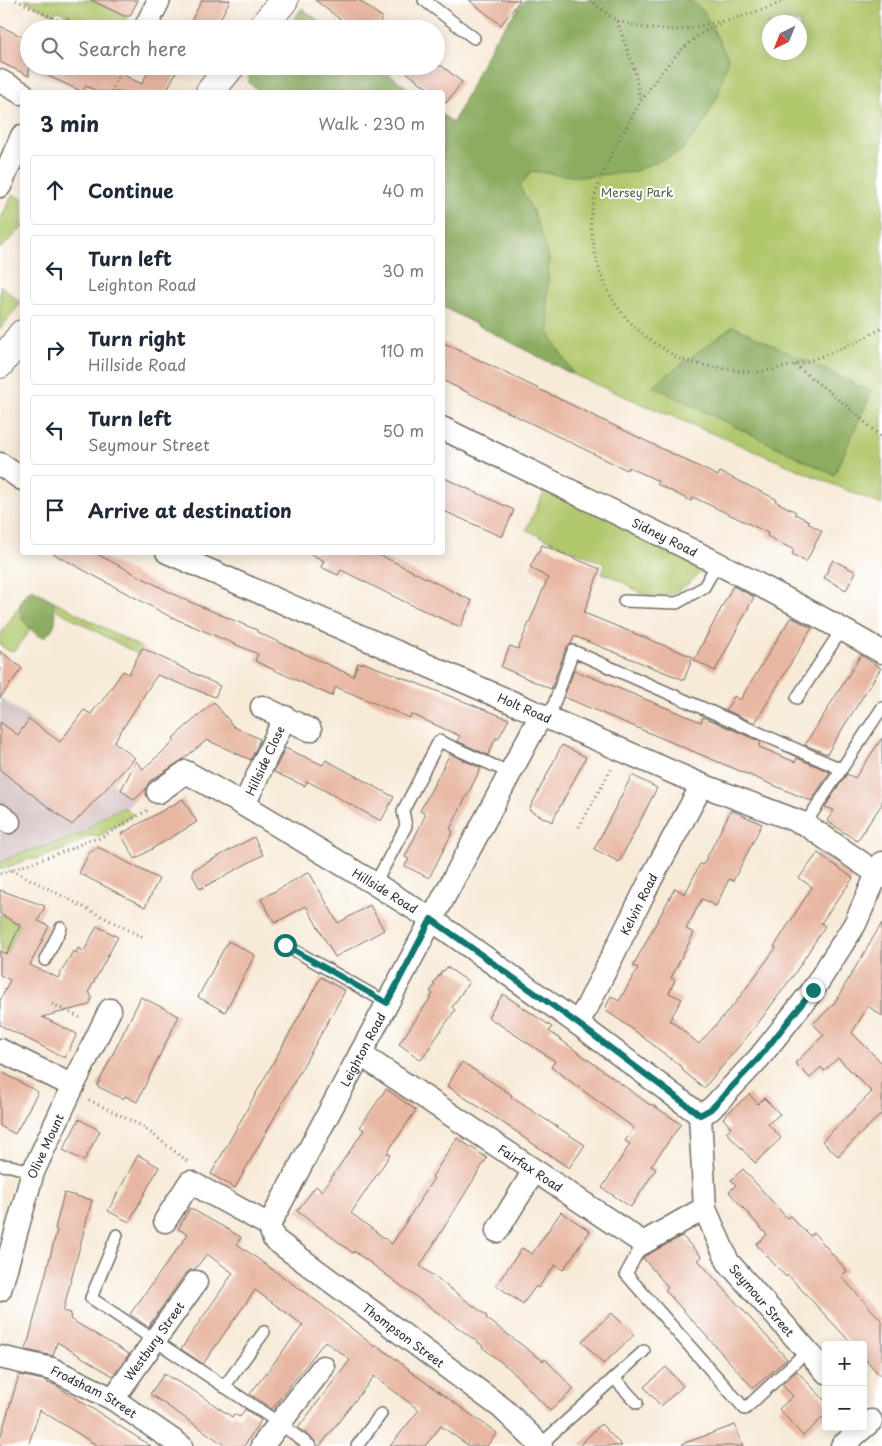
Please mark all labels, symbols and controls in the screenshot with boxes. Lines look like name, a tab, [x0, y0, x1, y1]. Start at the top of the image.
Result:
north arrow	[762, 15, 807, 60]
search box	[20, 20, 445, 75]
icon: search	[38, 34, 66, 62]
text: Search here	[78, 34, 187, 62]
text: 3 min	[40, 107, 99, 139]
text: Walk · 230 m	[318, 111, 425, 135]
icon: ahead	[41, 176, 69, 204]
text: Continue	[88, 176, 174, 204]
text: 40 m	[382, 178, 424, 202]
park label: Mersey Park	[601, 183, 673, 201]
text: Turn left	[88, 244, 172, 272]
icon: left	[41, 256, 69, 284]
text: 30 m	[382, 258, 424, 282]
text: Leighton Road	[88, 272, 196, 296]
text: Turn right	[88, 324, 186, 352]
icon: right	[41, 336, 69, 364]
text: 110 m	[381, 338, 424, 362]
text: Hillside Road	[88, 352, 186, 376]
text: Turn left	[88, 404, 172, 432]
icon: left	[41, 416, 69, 444]
text: 50 m	[383, 418, 424, 442]
text: Seymour Street	[88, 432, 209, 456]
icon: arrive	[41, 496, 69, 524]
text: Arrive at destination	[88, 496, 292, 524]
street label: Sidney Road	[629, 513, 701, 561]
street label: Holt Road	[495, 688, 554, 727]
street label: Hillside Close	[241, 723, 289, 798]
street label: Hillside Road	[349, 863, 421, 918]
street label: Kelvin Road	[615, 870, 662, 938]
route start	[274, 934, 297, 957]
route end	[802, 979, 825, 1002]
street label: Leighton Road	[336, 1009, 390, 1090]
street label: Olive Mount	[23, 1111, 68, 1181]
street label: Fairfax Road	[495, 1140, 566, 1196]
street label: Seymour Street	[725, 1260, 799, 1341]
street label: Westbury Street	[120, 1298, 189, 1384]
street label: Thompson Street	[359, 1298, 449, 1372]
map controls	[822, 1341, 867, 1431]
button: +	[822, 1341, 867, 1386]
street label: Frodsham Street	[48, 1361, 141, 1422]
button: −	[822, 1386, 867, 1431]

